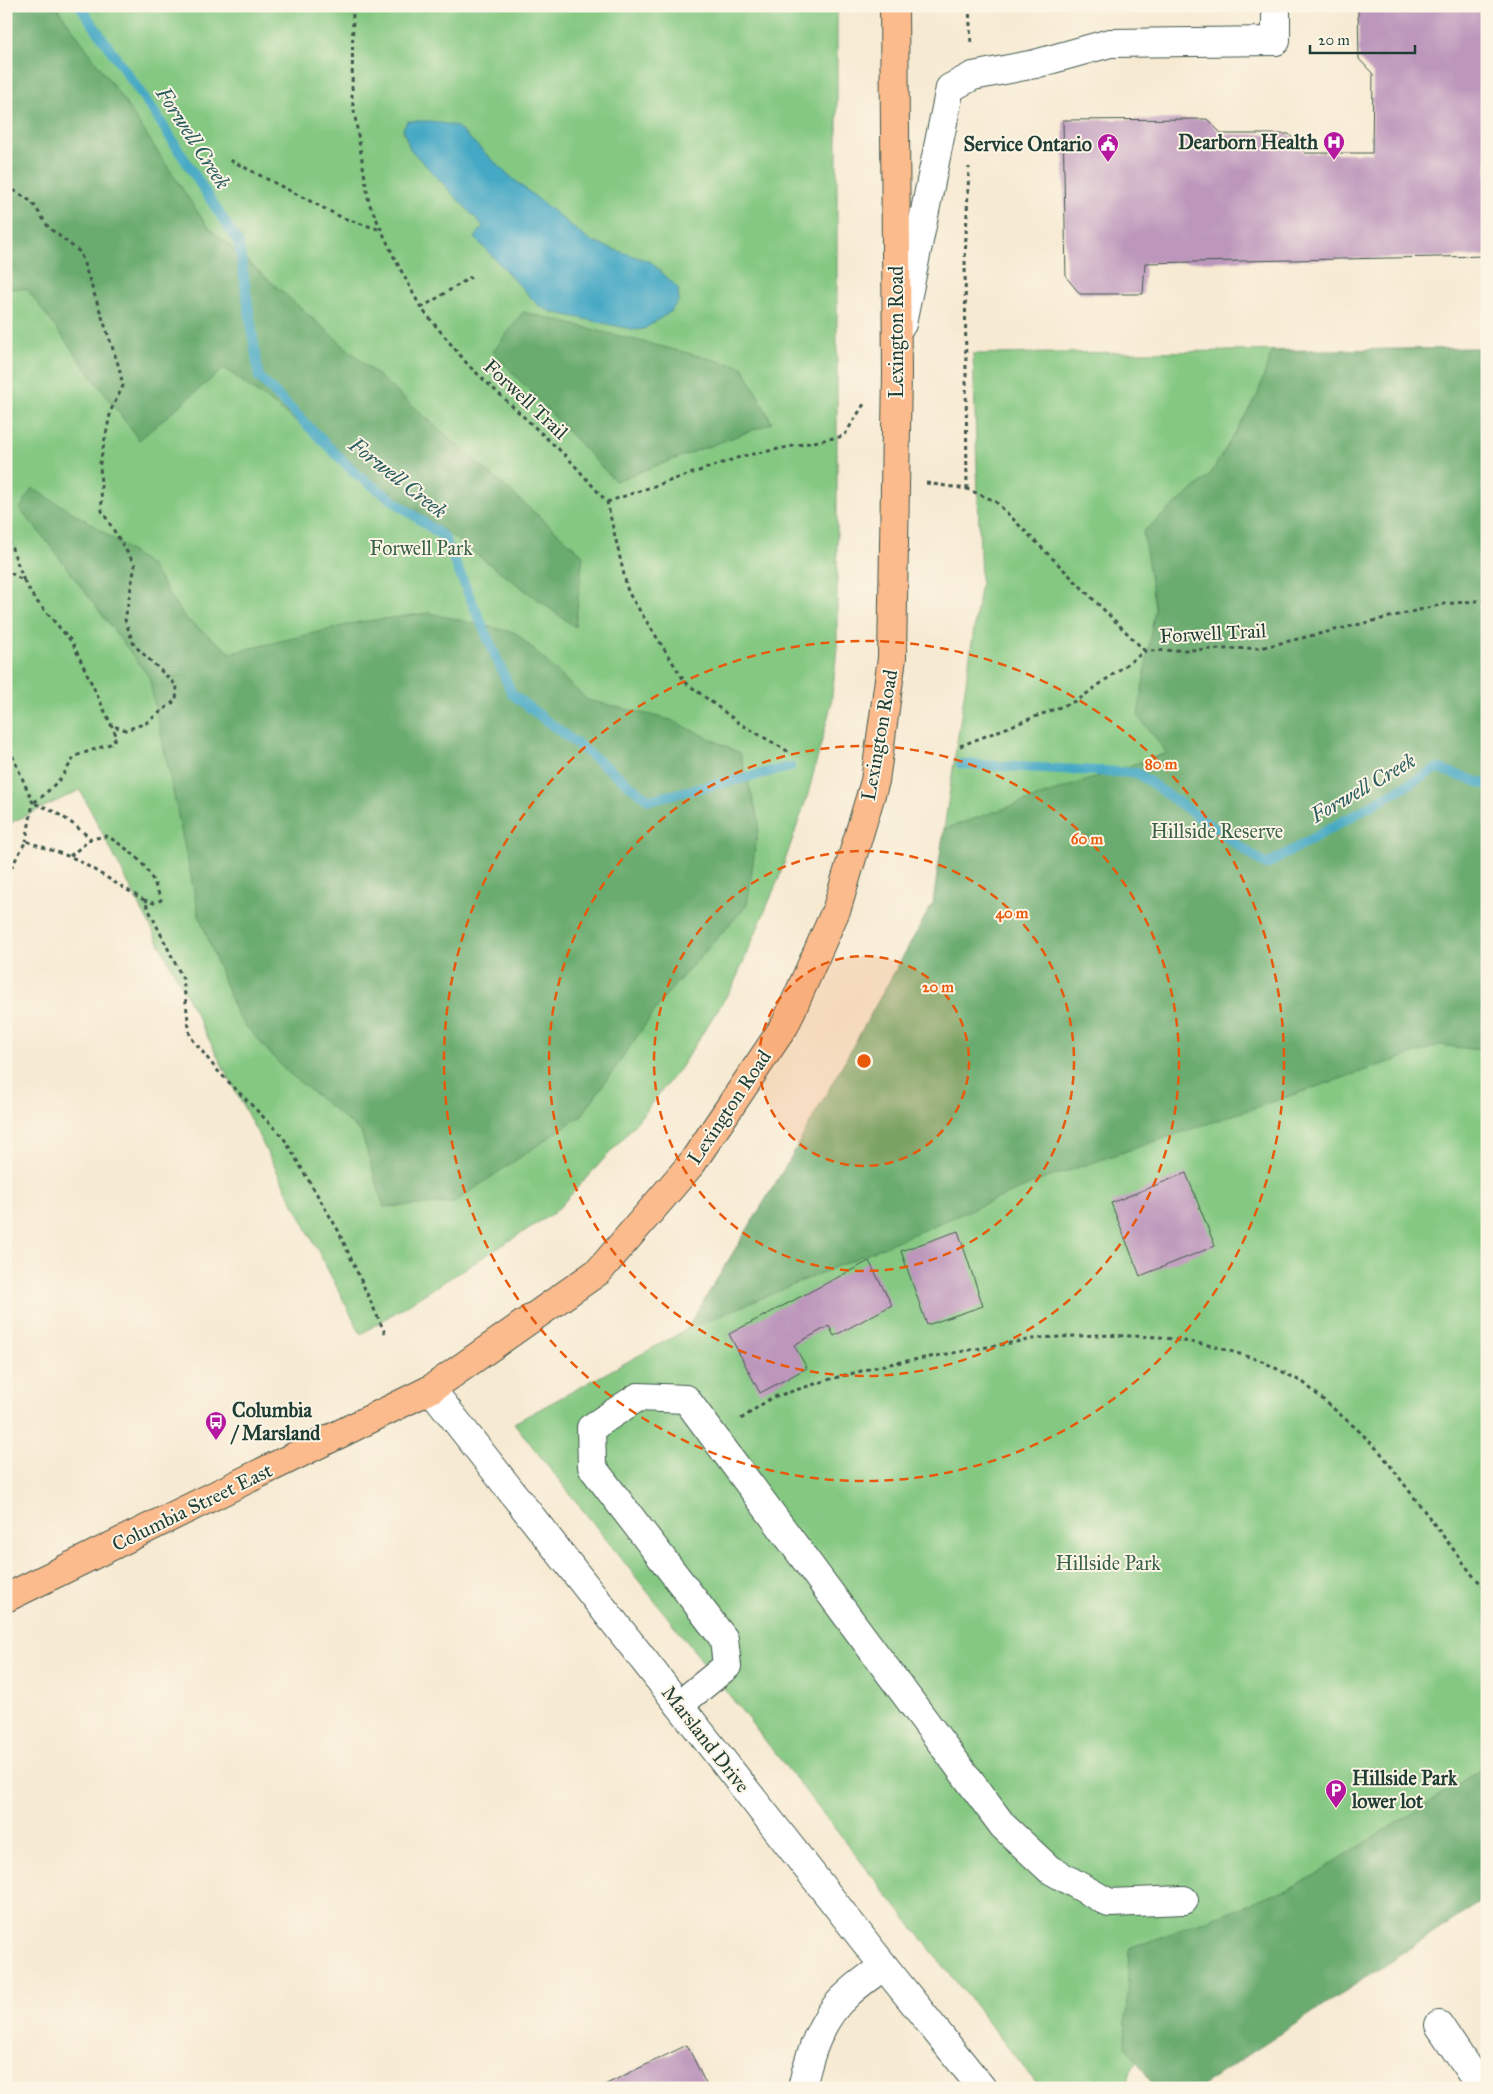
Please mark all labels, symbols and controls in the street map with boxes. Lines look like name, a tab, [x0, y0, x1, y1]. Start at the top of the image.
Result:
scale bar	[1310, 22, 1416, 54]
text: 20 m	[1318, 31, 1350, 49]
water label: Forwell Creek	[150, 81, 236, 195]
place label: Dearborn Health	[1178, 130, 1319, 154]
hospital icon: Dearborn Health	[1322, 130, 1346, 161]
place label: Service Ontario	[964, 132, 1092, 156]
public building icon: Service Ontario	[1096, 132, 1120, 163]
street label: Lexington Road	[884, 266, 909, 398]
street label: Forwell Trail	[479, 354, 574, 445]
water label: Forwell Creek	[343, 431, 453, 525]
park label: Forwell Park	[370, 536, 473, 560]
street label: Forwell Trail	[1159, 618, 1268, 648]
street label: Lexington Road	[856, 668, 903, 803]
water label: Forwell Creek	[1305, 747, 1421, 829]
text: 80 m	[1145, 755, 1178, 773]
park label: Hillside Reserve	[1151, 819, 1283, 843]
text: 60 m	[1071, 830, 1104, 848]
text: 40 m	[996, 904, 1029, 923]
text: 20 m	[922, 978, 954, 996]
street label: Lexington Road	[682, 1045, 777, 1169]
centre of rings	[855, 1052, 873, 1070]
place label: Columbia / Marsland	[230, 1398, 321, 1445]
bus stop icon: Columbia / Marsland	[204, 1410, 228, 1441]
street label: Columbia Street East	[108, 1458, 276, 1556]
park label: Hillside Park	[1055, 1551, 1161, 1575]
street label: Marsland Drive	[657, 1681, 755, 1797]
place label: Hillside Park lower lot	[1351, 1766, 1458, 1813]
parking icon: Hillside Park lower lot	[1324, 1778, 1348, 1809]

